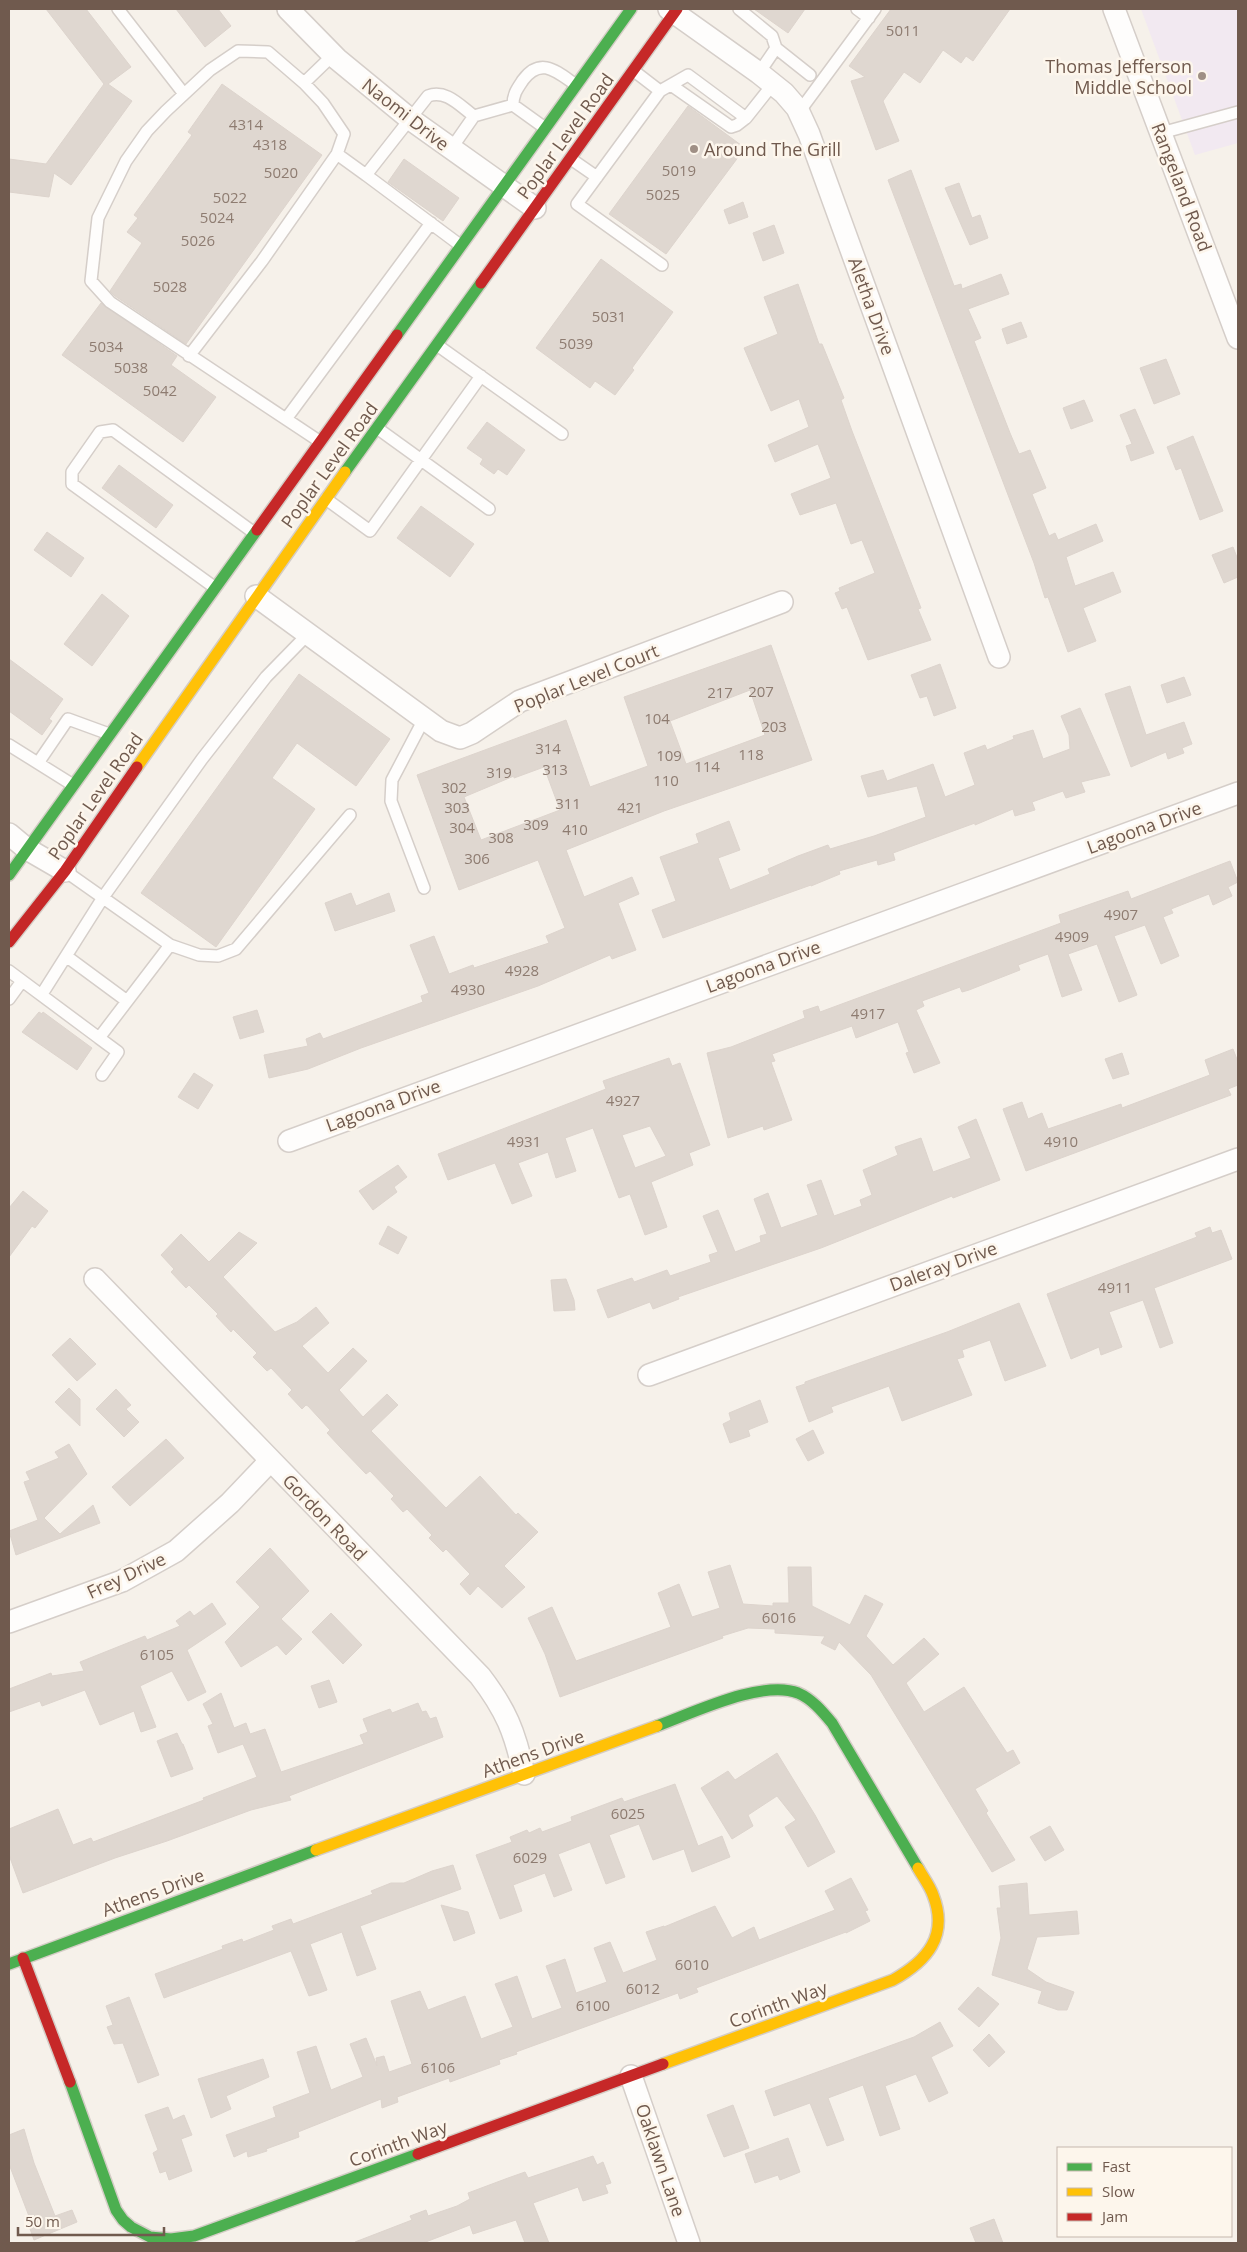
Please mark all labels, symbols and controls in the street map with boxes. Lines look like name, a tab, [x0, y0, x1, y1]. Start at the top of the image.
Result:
house number: 5011	[886, 20, 920, 40]
place label: Thomas Jefferson Middle School	[1045, 54, 1192, 99]
street label: Poplar Level Road	[511, 68, 619, 204]
marker: Thomas Jefferson Middle School	[1196, 70, 1208, 82]
street label: Naomi Drive	[358, 72, 454, 156]
house number: 4314	[229, 114, 264, 134]
street label: Rangeland Road	[1146, 119, 1218, 255]
house number: 4318	[253, 134, 287, 154]
place label: Around The Grill	[704, 137, 841, 161]
marker: Around The Grill	[688, 143, 700, 155]
house number: 5019	[662, 160, 696, 180]
house number: 5020	[264, 162, 298, 182]
house number: 5025	[646, 184, 680, 204]
house number: 5022	[213, 187, 247, 207]
house number: 5024	[200, 207, 235, 227]
house number: 5026	[181, 230, 215, 250]
street label: Aletha Drive	[843, 254, 901, 358]
house number: 5028	[153, 276, 187, 296]
house number: 5031	[592, 306, 626, 326]
house number: 5039	[559, 333, 593, 353]
house number: 5034	[89, 336, 124, 356]
house number: 5038	[114, 357, 148, 377]
house number: 5042	[143, 380, 177, 400]
street label: Poplar Level Road	[275, 397, 383, 533]
street label: Poplar Level Court	[510, 638, 662, 718]
house number: 207	[748, 681, 774, 701]
house number: 217	[707, 682, 733, 702]
house number: 104	[644, 708, 670, 728]
house number: 203	[761, 716, 787, 736]
street label: Poplar Level Road	[42, 728, 148, 864]
house number: 314	[535, 738, 561, 758]
house number: 118	[738, 744, 764, 764]
house number: 109	[656, 745, 682, 765]
house number: 114	[694, 756, 720, 776]
house number: 313	[542, 759, 568, 779]
house number: 319	[486, 762, 512, 782]
house number: 110	[653, 770, 679, 790]
house number: 302	[441, 777, 467, 797]
house number: 311	[555, 793, 581, 813]
street label: Lagoona Drive	[1083, 795, 1205, 859]
house number: 303	[444, 797, 470, 817]
house number: 421	[617, 797, 643, 817]
house number: 309	[523, 814, 549, 834]
house number: 304	[449, 817, 475, 837]
house number: 410	[562, 819, 588, 839]
house number: 308	[488, 827, 514, 847]
house number: 306	[464, 848, 490, 868]
house number: 4907	[1104, 904, 1138, 924]
house number: 4909	[1055, 926, 1089, 946]
street label: Lagoona Drive	[702, 934, 824, 998]
house number: 4928	[505, 960, 539, 980]
house number: 4930	[451, 979, 485, 999]
house number: 4917	[851, 1003, 885, 1023]
street label: Lagoona Drive	[322, 1073, 444, 1137]
house number: 4927	[606, 1090, 640, 1110]
house number: 4931	[507, 1131, 541, 1151]
house number: 4910	[1044, 1131, 1078, 1151]
street label: Daleray Drive	[886, 1235, 1000, 1297]
house number: 4911	[1098, 1277, 1132, 1297]
street label: Gordon Road	[278, 1468, 372, 1566]
street label: Frey Drive	[83, 1546, 169, 1604]
house number: 6016	[762, 1607, 796, 1627]
house number: 6105	[140, 1644, 174, 1664]
street label: Athens Drive	[478, 1723, 588, 1783]
house number: 6025	[611, 1803, 645, 1823]
house number: 6029	[513, 1847, 547, 1867]
street label: Athens Drive	[98, 1862, 208, 1922]
house number: 6010	[675, 1954, 709, 1974]
street label: Corinth Way	[726, 1975, 831, 2033]
house number: 6012	[626, 1978, 660, 1998]
house number: 6100	[576, 1995, 610, 2015]
house number: 6106	[421, 2057, 455, 2077]
street label: Oaklawn Lane	[630, 2100, 692, 2220]
street label: Corinth Way	[346, 2114, 451, 2172]
legend	[1057, 2147, 1232, 2237]
text: Fast	[1102, 2156, 1131, 2176]
text: Slow	[1102, 2181, 1135, 2201]
scale bar	[18, 2204, 164, 2236]
text: Jam	[1100, 2206, 1128, 2226]
text: 50 m	[25, 2211, 60, 2231]

